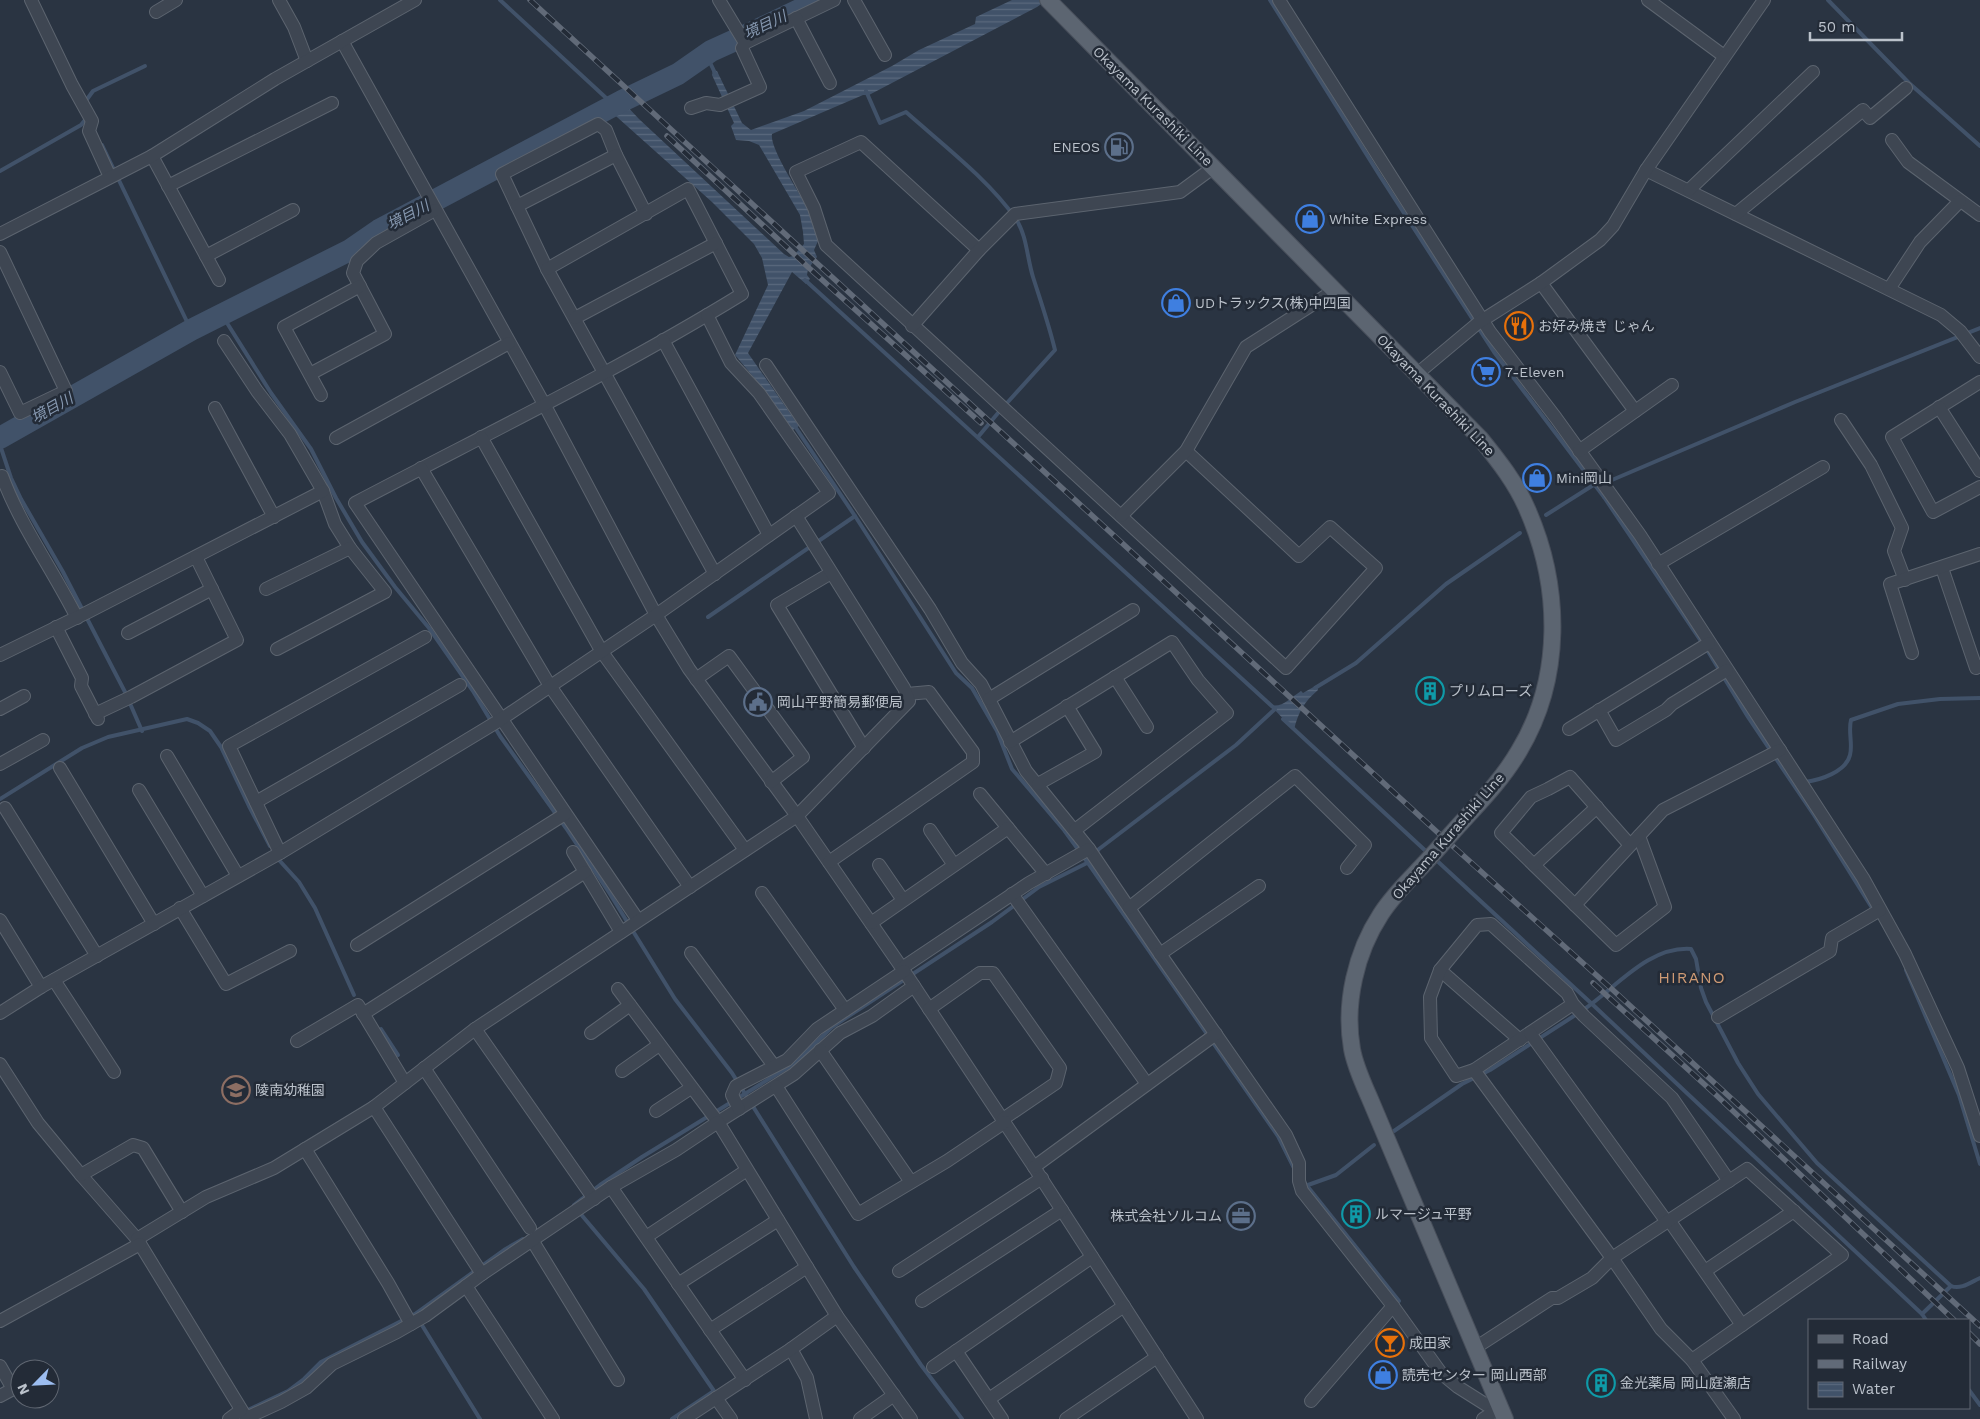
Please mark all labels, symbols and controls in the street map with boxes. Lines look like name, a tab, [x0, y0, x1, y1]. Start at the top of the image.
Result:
water label: 境目川	[741, 6, 791, 43]
scale bar	[1810, 10, 1902, 42]
text: 50 m	[1818, 18, 1855, 36]
street label: Okayama Kurashiki Line	[1090, 43, 1216, 169]
fuel station icon: ENEOS	[1104, 132, 1134, 162]
place label: ENEOS	[1053, 139, 1100, 155]
water label: 境目川	[384, 196, 434, 234]
shop icon: White Express	[1295, 204, 1325, 234]
place label: White Express	[1329, 211, 1427, 227]
shop icon: UDトラックス(株)中四国	[1161, 288, 1191, 318]
place label: UDトラックス(株)中四国	[1195, 295, 1350, 311]
restaurant icon: お好み焼き じゃん	[1504, 311, 1534, 341]
place label: お好み焼き じゃん	[1538, 318, 1655, 334]
street label: Okayama Kurashiki Line	[1374, 331, 1498, 459]
supermarket icon: 7-Eleven	[1471, 357, 1501, 387]
place label: 7-Eleven	[1505, 364, 1564, 380]
water label: 境目川	[28, 388, 78, 427]
shop icon: Mini岡山	[1522, 463, 1552, 493]
place label: Mini岡山	[1556, 470, 1612, 486]
building icon: プリムローズ	[1415, 676, 1445, 706]
place label: プリムローズ	[1449, 683, 1532, 699]
public building icon: 岡山平野簡易郵便局	[743, 687, 773, 717]
place label: 岡山平野簡易郵便局	[777, 694, 903, 710]
street label: Okayama Kurashiki Line	[1389, 769, 1507, 903]
district label: HIRANO	[1658, 968, 1726, 987]
school or university icon: 陵南幼稚園	[221, 1075, 251, 1105]
place label: 陵南幼稚園	[255, 1082, 325, 1098]
building icon: ルマージュ平野	[1341, 1199, 1371, 1229]
office icon: 株式会社ソルコム	[1226, 1201, 1256, 1231]
place label: ルマージュ平野	[1375, 1206, 1472, 1222]
place label: 株式会社ソルコム	[1110, 1208, 1222, 1224]
legend	[1808, 1319, 1970, 1409]
bar icon: 成田家	[1375, 1328, 1405, 1358]
text: Road	[1852, 1330, 1889, 1348]
place label: 成田家	[1409, 1335, 1451, 1351]
text: Railway	[1852, 1355, 1907, 1373]
north arrow	[10, 1359, 60, 1409]
shop icon: 読売センター 岡山西部	[1368, 1360, 1398, 1390]
place label: 読売センター 岡山西部	[1402, 1367, 1547, 1383]
building icon: 金光薬局 岡山庭瀬店	[1586, 1368, 1616, 1398]
place label: 金光薬局 岡山庭瀬店	[1620, 1375, 1751, 1391]
text: Water	[1852, 1380, 1895, 1398]
text: N	[14, 1381, 33, 1397]

